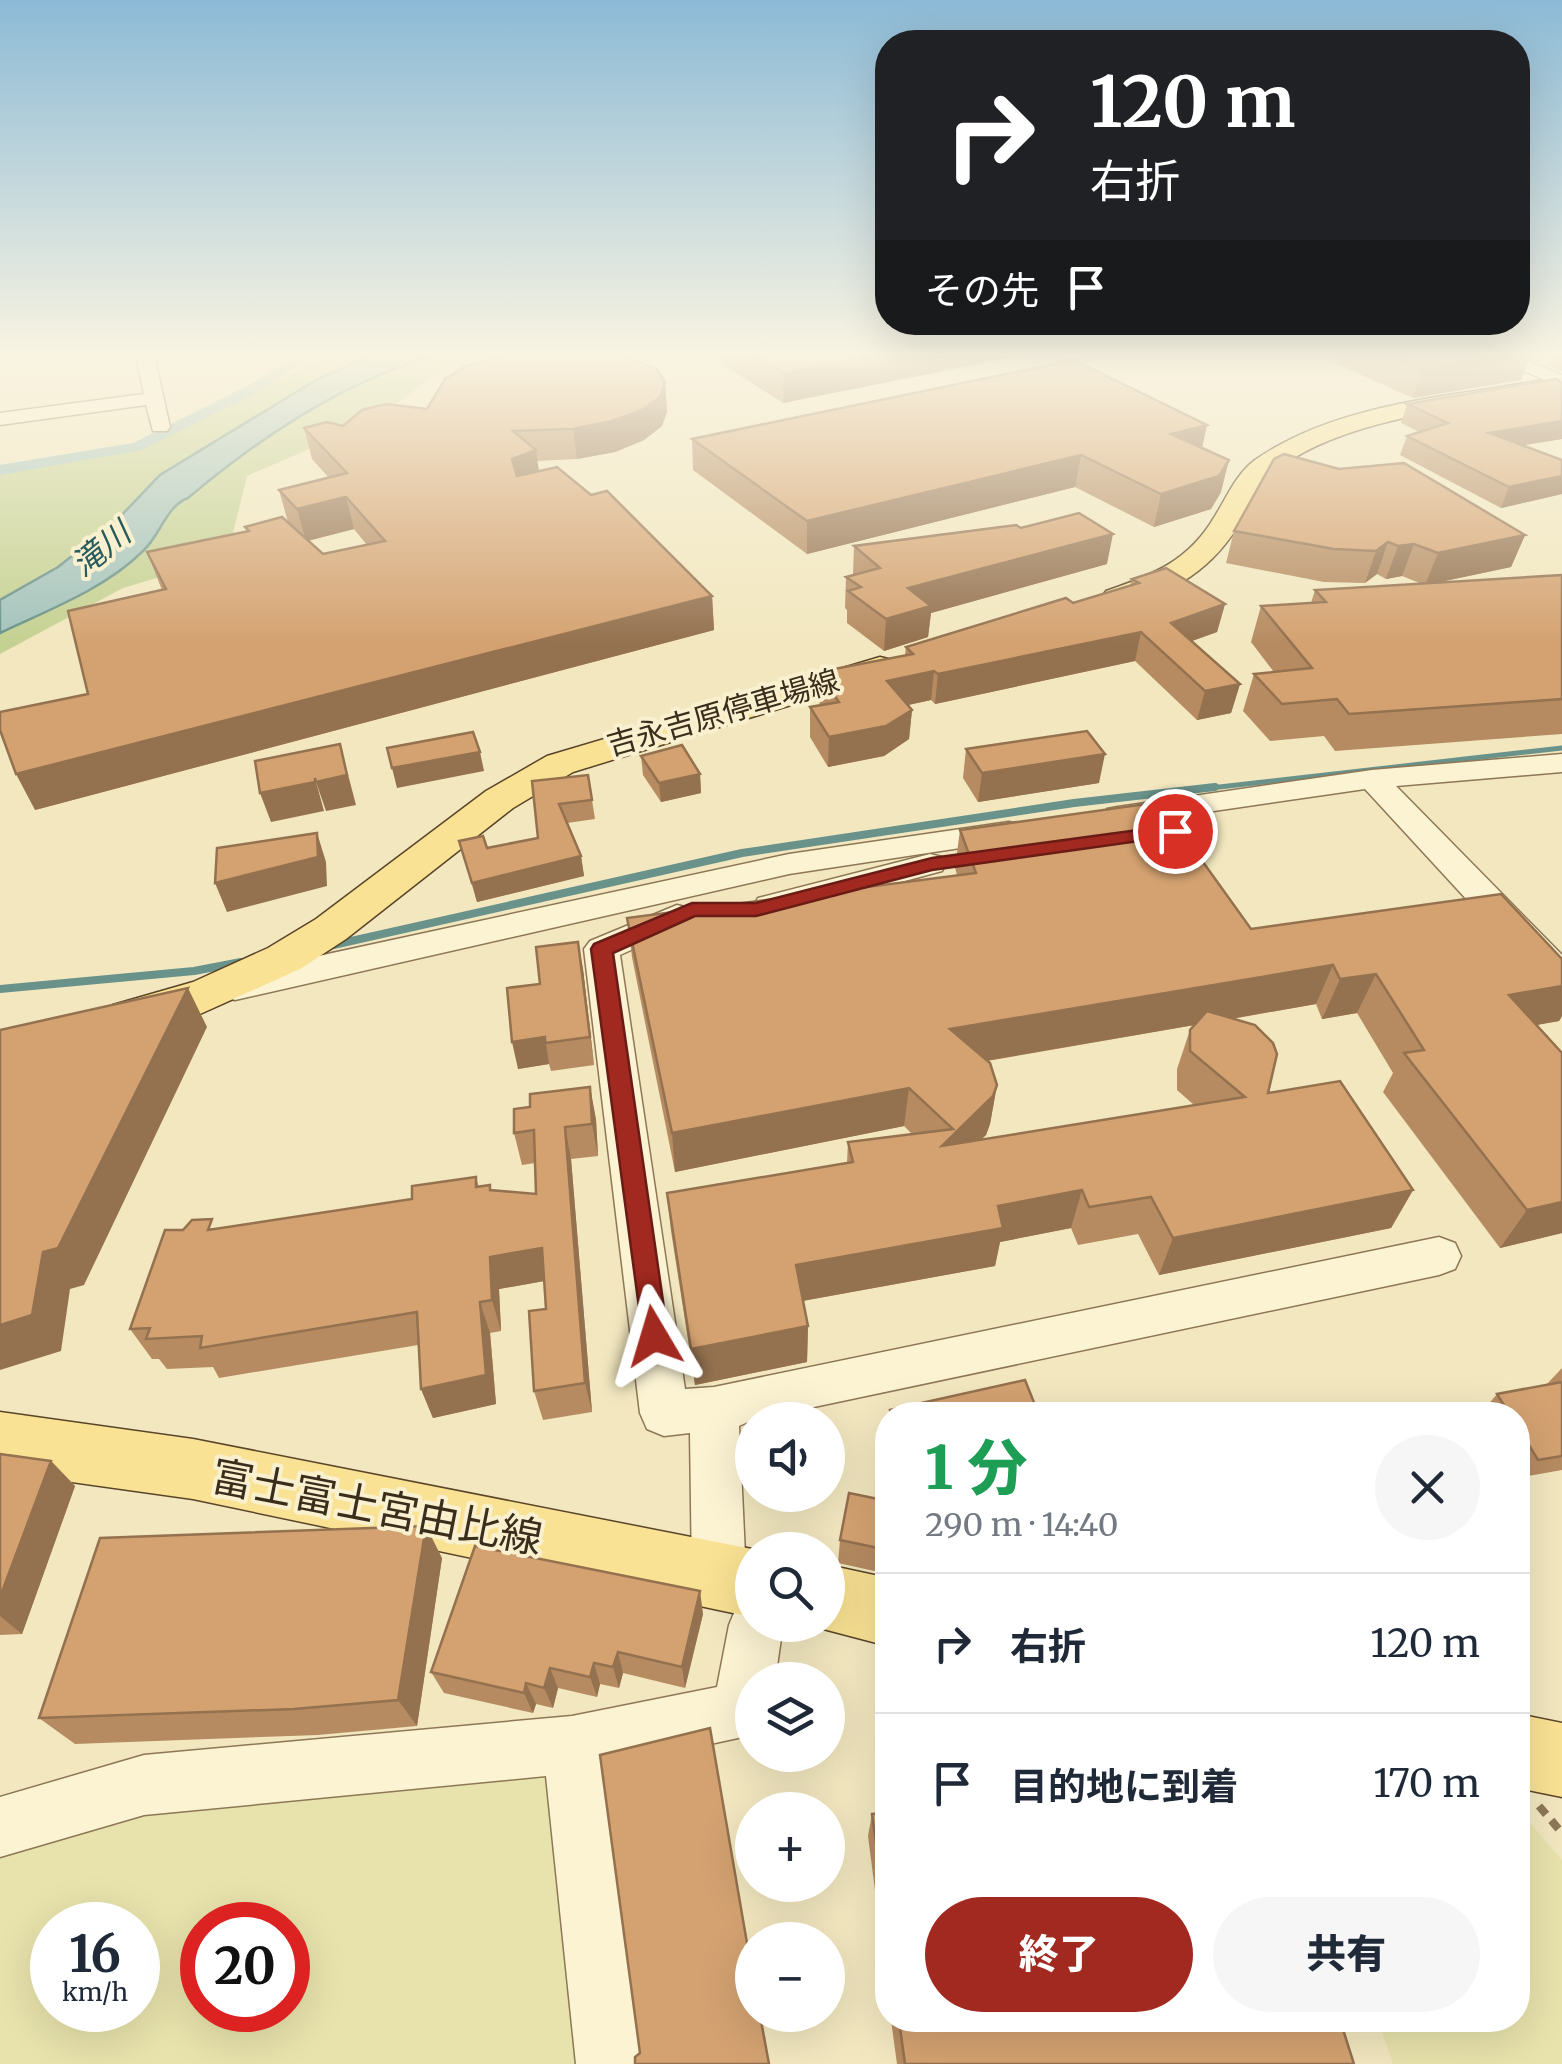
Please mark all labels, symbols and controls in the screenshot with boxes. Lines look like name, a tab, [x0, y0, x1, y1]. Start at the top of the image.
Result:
text: 120 m	[1090, 58, 1295, 146]
icon: right	[925, 70, 1055, 200]
text: 右折	[1090, 153, 1180, 209]
icon: arrive	[1059, 260, 1114, 315]
text: その先	[925, 267, 1039, 314]
water label: 滝川	[64, 511, 141, 585]
street label: 吉永吉原停車場線	[602, 661, 843, 763]
pin	[1133, 789, 1218, 874]
icon: arrive	[1148, 804, 1203, 859]
position arrow	[602, 1284, 706, 1388]
map controls	[735, 1402, 845, 2032]
button: sound	[735, 1402, 845, 1512]
text: 1 分	[925, 1430, 1027, 1505]
button: close	[1375, 1435, 1480, 1540]
street label: 富士富士宮由比線	[207, 1449, 547, 1565]
text: 290 m · 14:40	[925, 1505, 1118, 1545]
button: search	[735, 1532, 845, 1642]
icon: right	[925, 1616, 980, 1671]
text: 120 m	[1370, 1620, 1480, 1667]
text: 右折	[1010, 1623, 1086, 1670]
button: layers	[735, 1662, 845, 1772]
icon: arrive	[925, 1756, 980, 1811]
text: 170 m	[1373, 1760, 1480, 1807]
text: 目的地に到着	[1010, 1763, 1238, 1810]
button: +	[735, 1792, 845, 1902]
button: 終了	[925, 1897, 1193, 2012]
button: 共有	[1213, 1897, 1480, 2012]
speed limit sign: 20	[180, 1902, 310, 2032]
button: −	[735, 1922, 845, 2032]
text: 16	[69, 1923, 121, 1986]
text: km/h	[62, 1976, 128, 2008]

